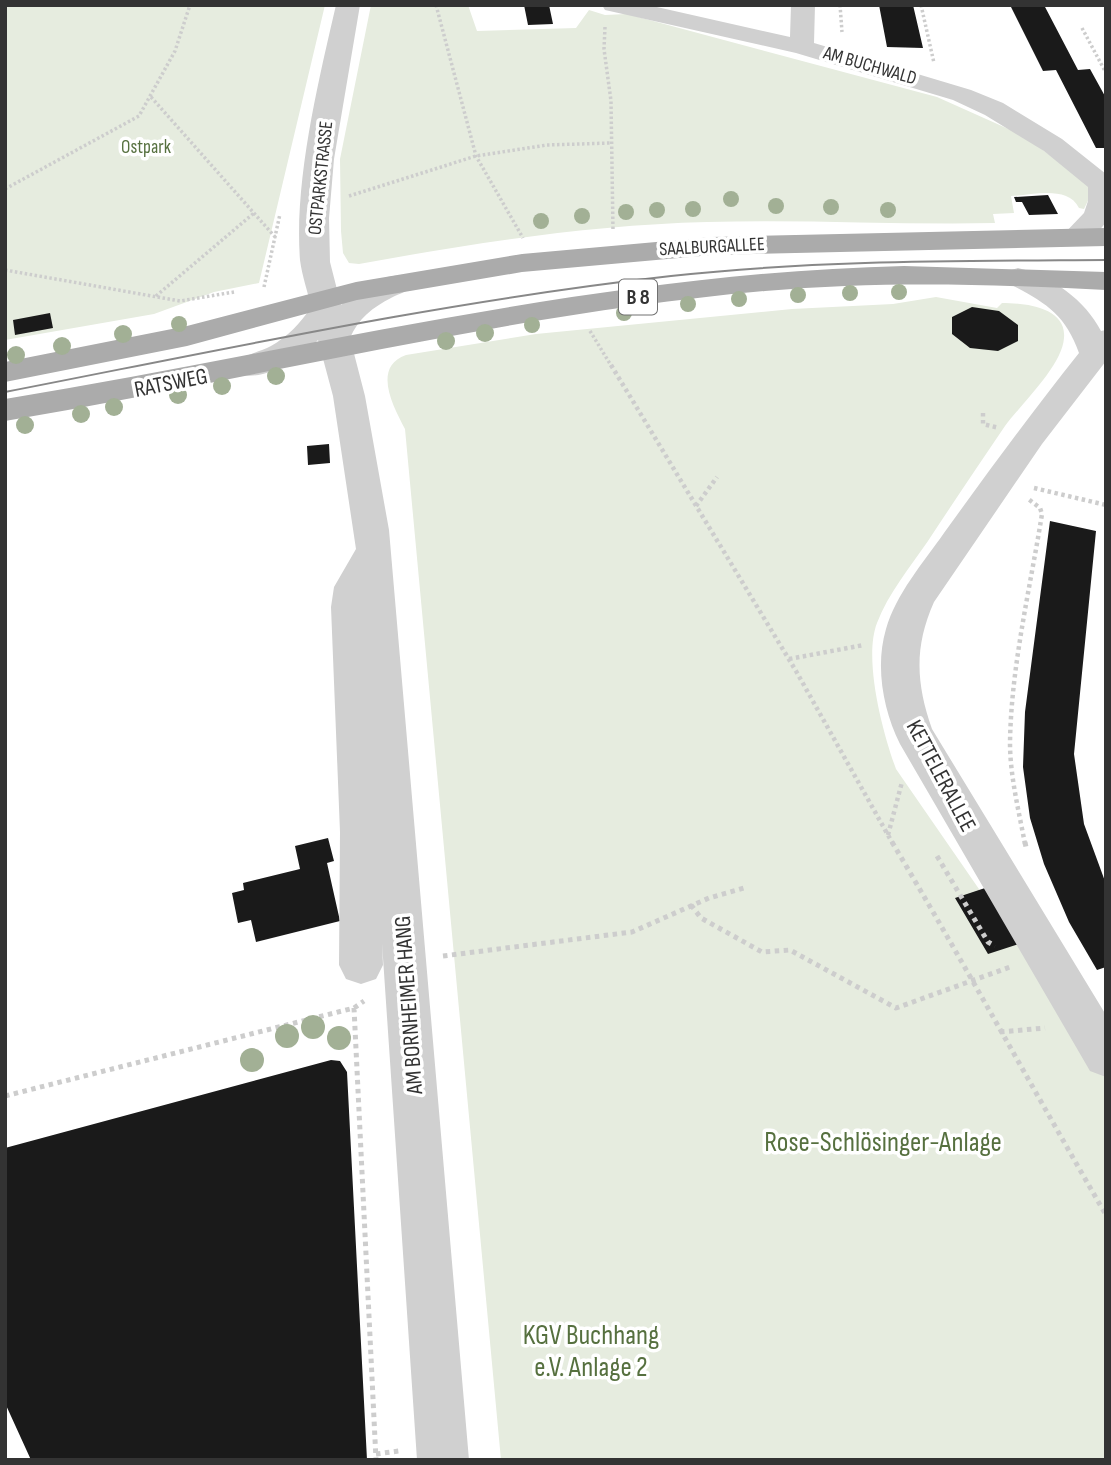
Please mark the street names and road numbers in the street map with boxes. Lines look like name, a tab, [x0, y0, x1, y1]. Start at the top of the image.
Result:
street label: AM BUCHWALD	[820, 41, 919, 90]
street label: OSTPARKSTRASSE	[304, 120, 338, 236]
street label: SAALBURGALLEE	[659, 233, 765, 261]
road number: B 8	[619, 280, 657, 314]
street label: RATSWEG	[132, 362, 210, 404]
street label: KETTELERALLEE	[900, 715, 982, 837]
street label: AM BORNHEIMER HANG	[389, 915, 429, 1096]

